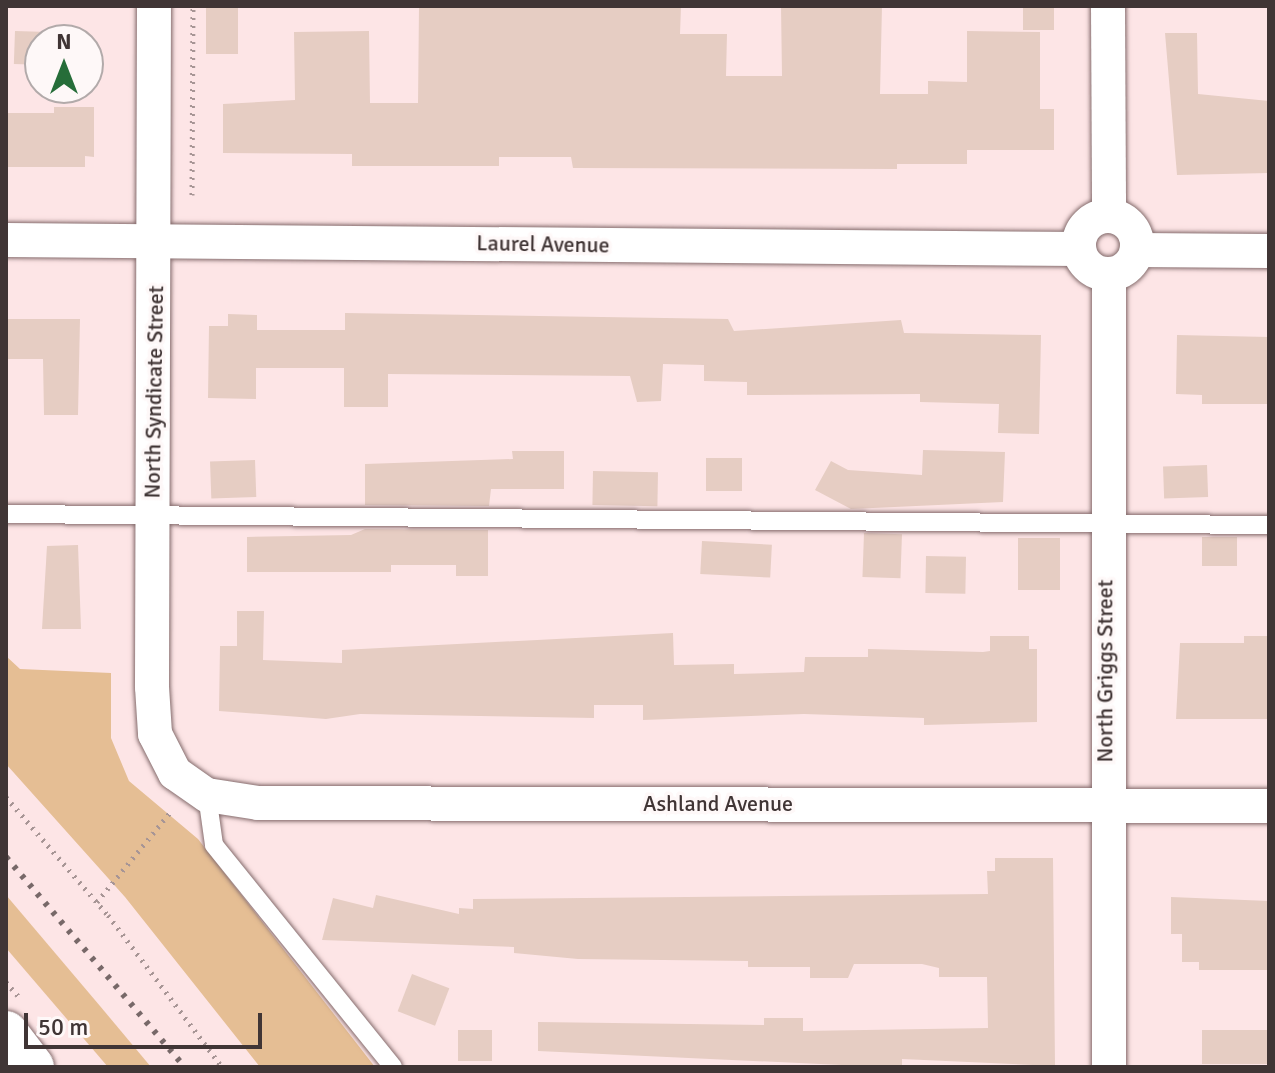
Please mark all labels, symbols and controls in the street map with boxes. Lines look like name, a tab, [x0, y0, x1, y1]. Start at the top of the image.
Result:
north arrow	[24, 24, 104, 104]
text: N	[56, 28, 72, 55]
street label: Laurel Avenue	[476, 230, 610, 258]
street label: North Syndicate Street	[139, 285, 169, 499]
street label: North Griggs Street	[1092, 579, 1118, 763]
street label: Ashland Avenue	[643, 791, 793, 817]
scale bar	[28, 997, 266, 1047]
text: 50 m	[38, 1012, 88, 1042]

